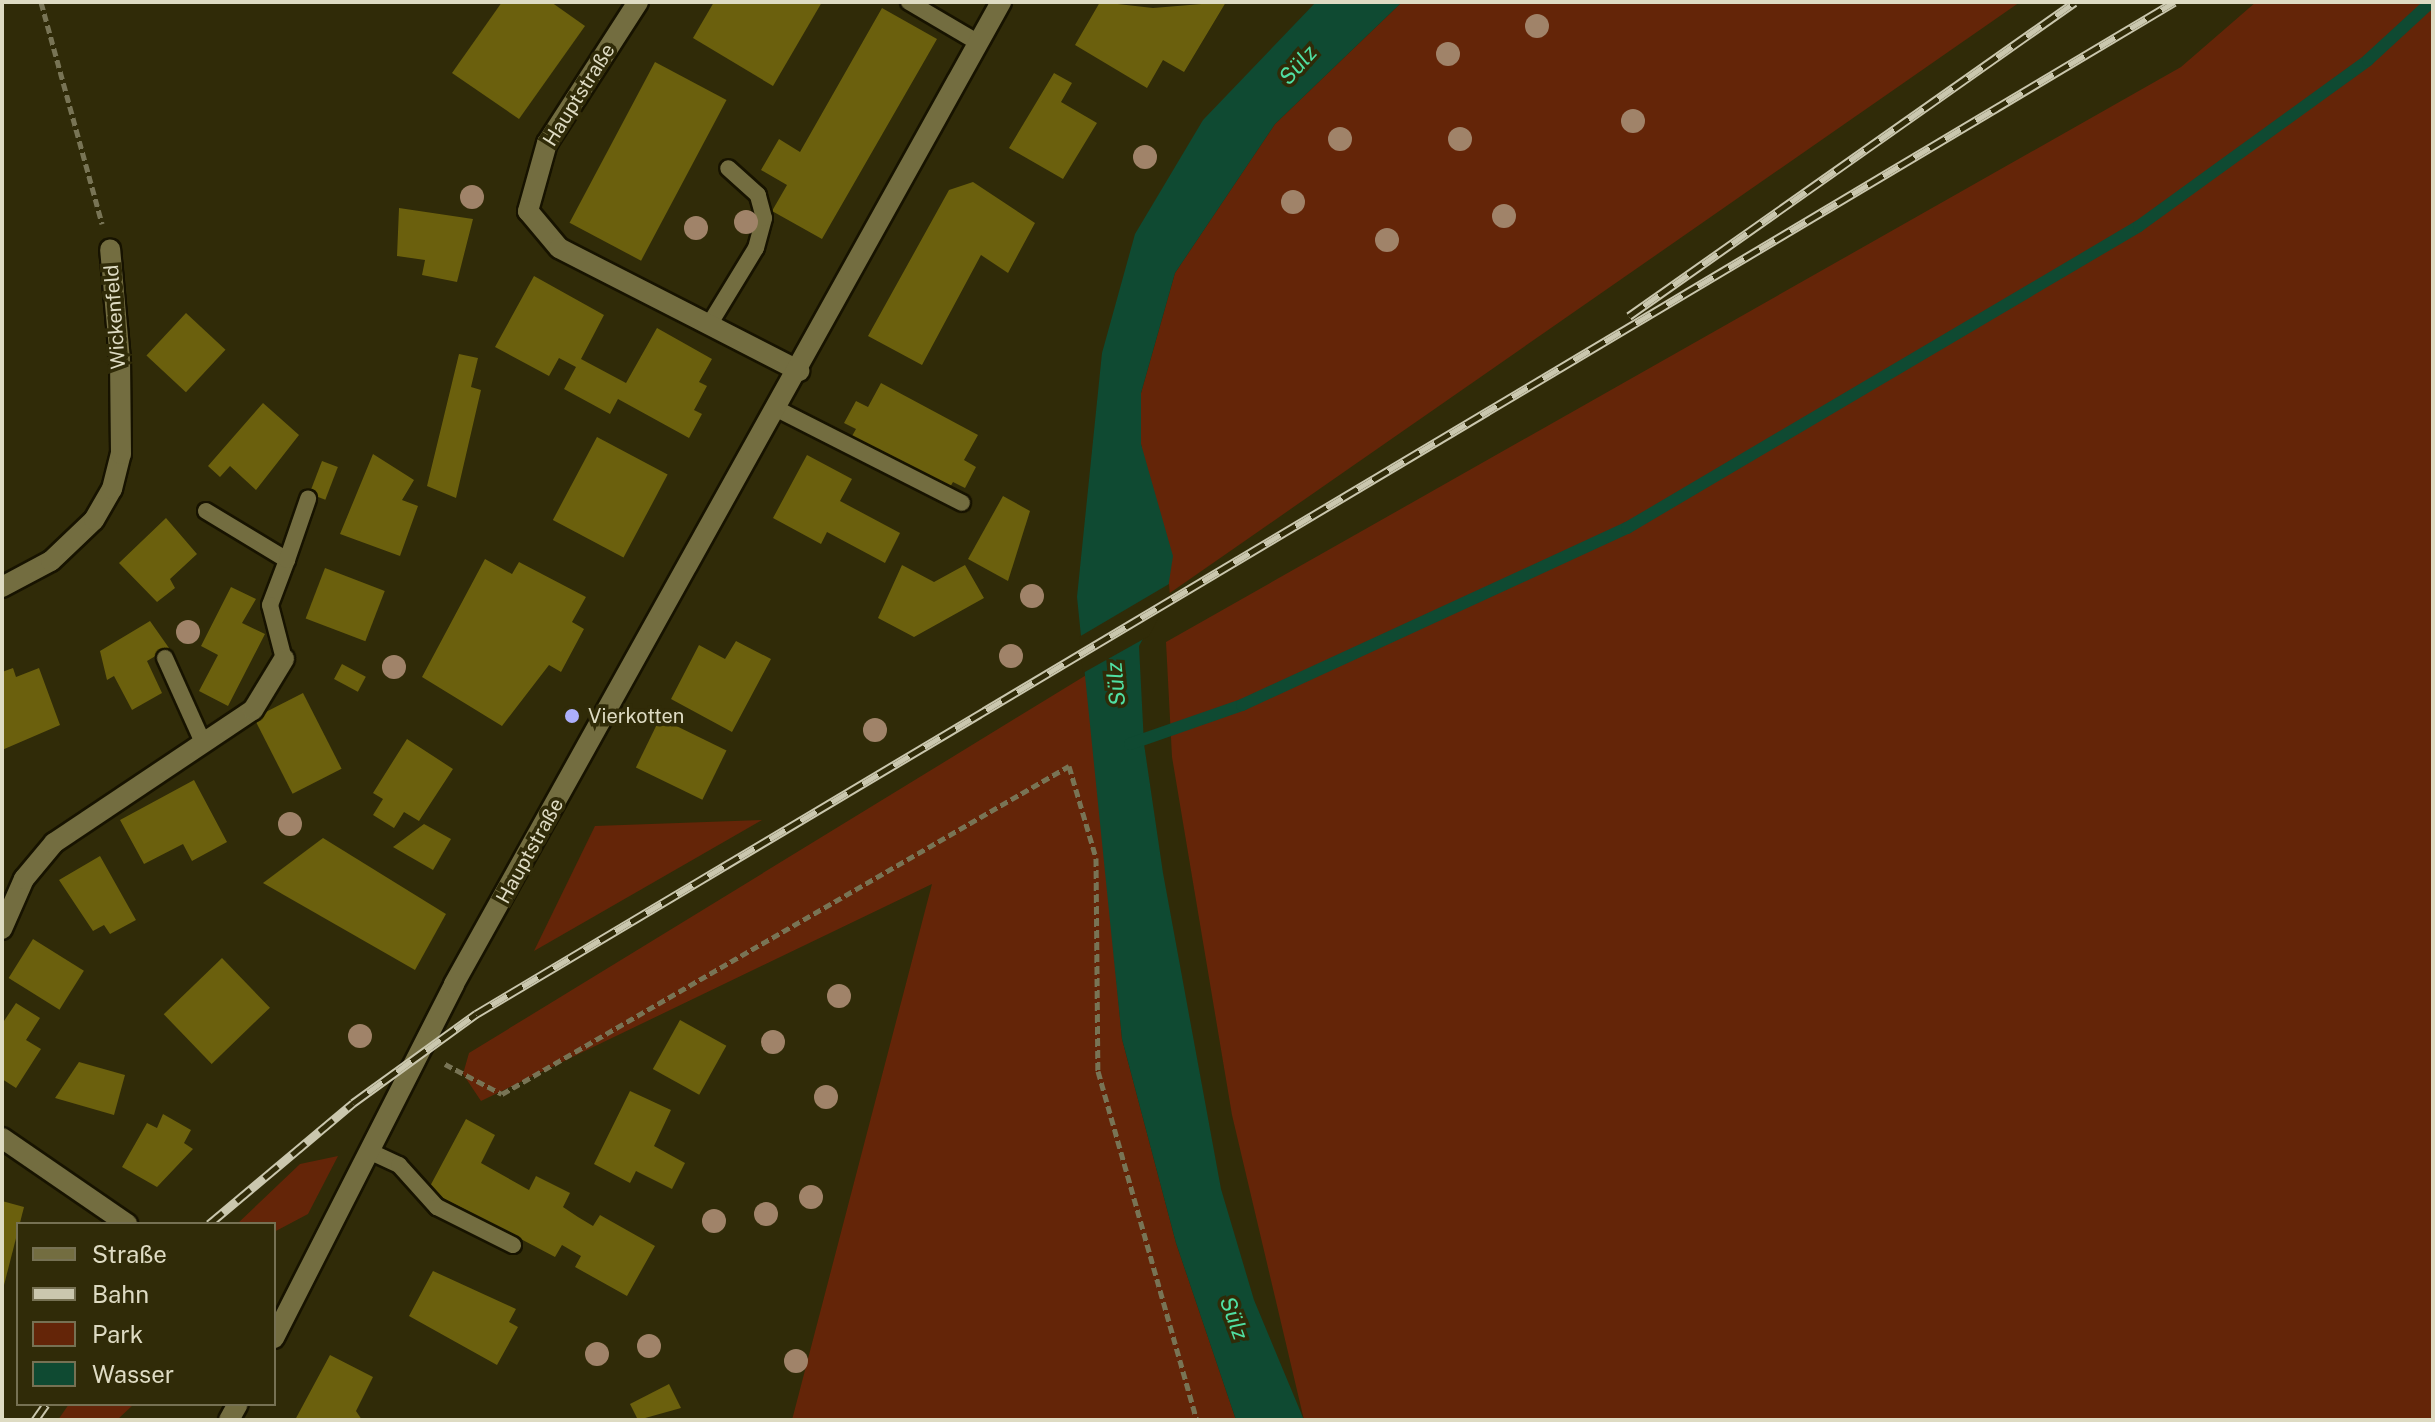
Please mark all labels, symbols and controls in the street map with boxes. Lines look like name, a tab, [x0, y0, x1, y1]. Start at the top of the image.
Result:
street label: Hauptstraße	[538, 39, 620, 151]
water label: Sülz	[1274, 40, 1322, 90]
street label: Wickenfeld	[99, 264, 131, 370]
water label: Sülz	[1101, 661, 1131, 707]
place label: Vierkotten	[588, 704, 684, 728]
marker: Vierkotten	[563, 707, 581, 725]
street label: Hauptstraße	[491, 794, 569, 908]
legend	[16, 1222, 276, 1406]
text: Straße	[92, 1240, 167, 1268]
text: Bahn	[92, 1280, 149, 1308]
water label: Sülz	[1214, 1293, 1254, 1343]
text: Park	[92, 1320, 143, 1348]
text: Wasser	[92, 1360, 174, 1388]

